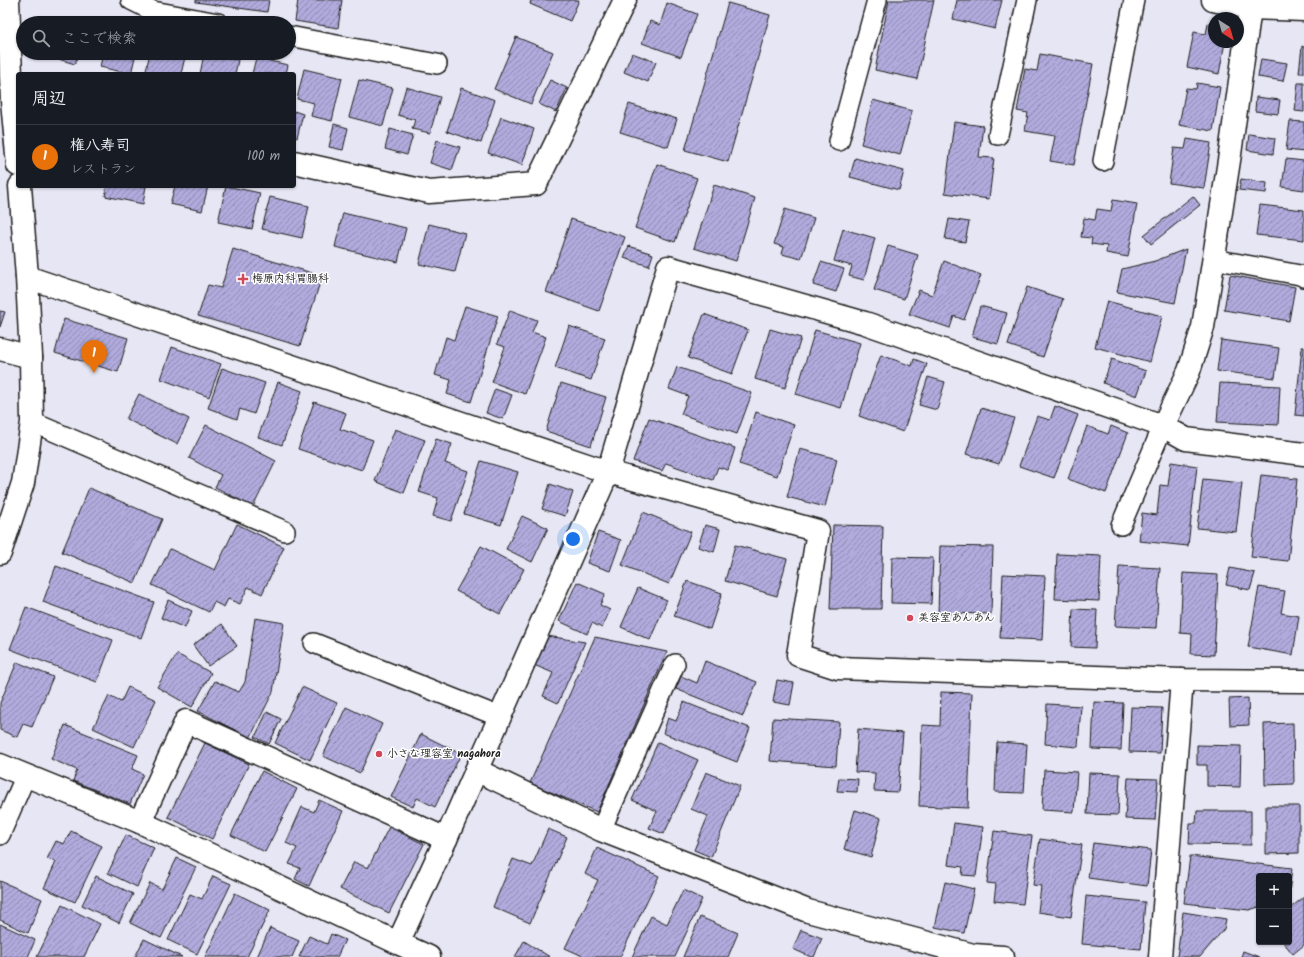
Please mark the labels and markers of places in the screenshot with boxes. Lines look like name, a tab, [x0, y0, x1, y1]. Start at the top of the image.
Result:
place label: 梅原内科胃腸科	[252, 270, 329, 288]
marker: 梅原内科胃腸科	[237, 273, 249, 285]
pin: 1	[81, 340, 107, 373]
place label: 美容室あんあん	[918, 609, 995, 627]
marker: 美容室あんあん	[905, 613, 915, 623]
place label: 小さな理容室 nagahora	[387, 745, 501, 763]
marker: 小さな理容室 nagahora	[374, 749, 384, 759]

